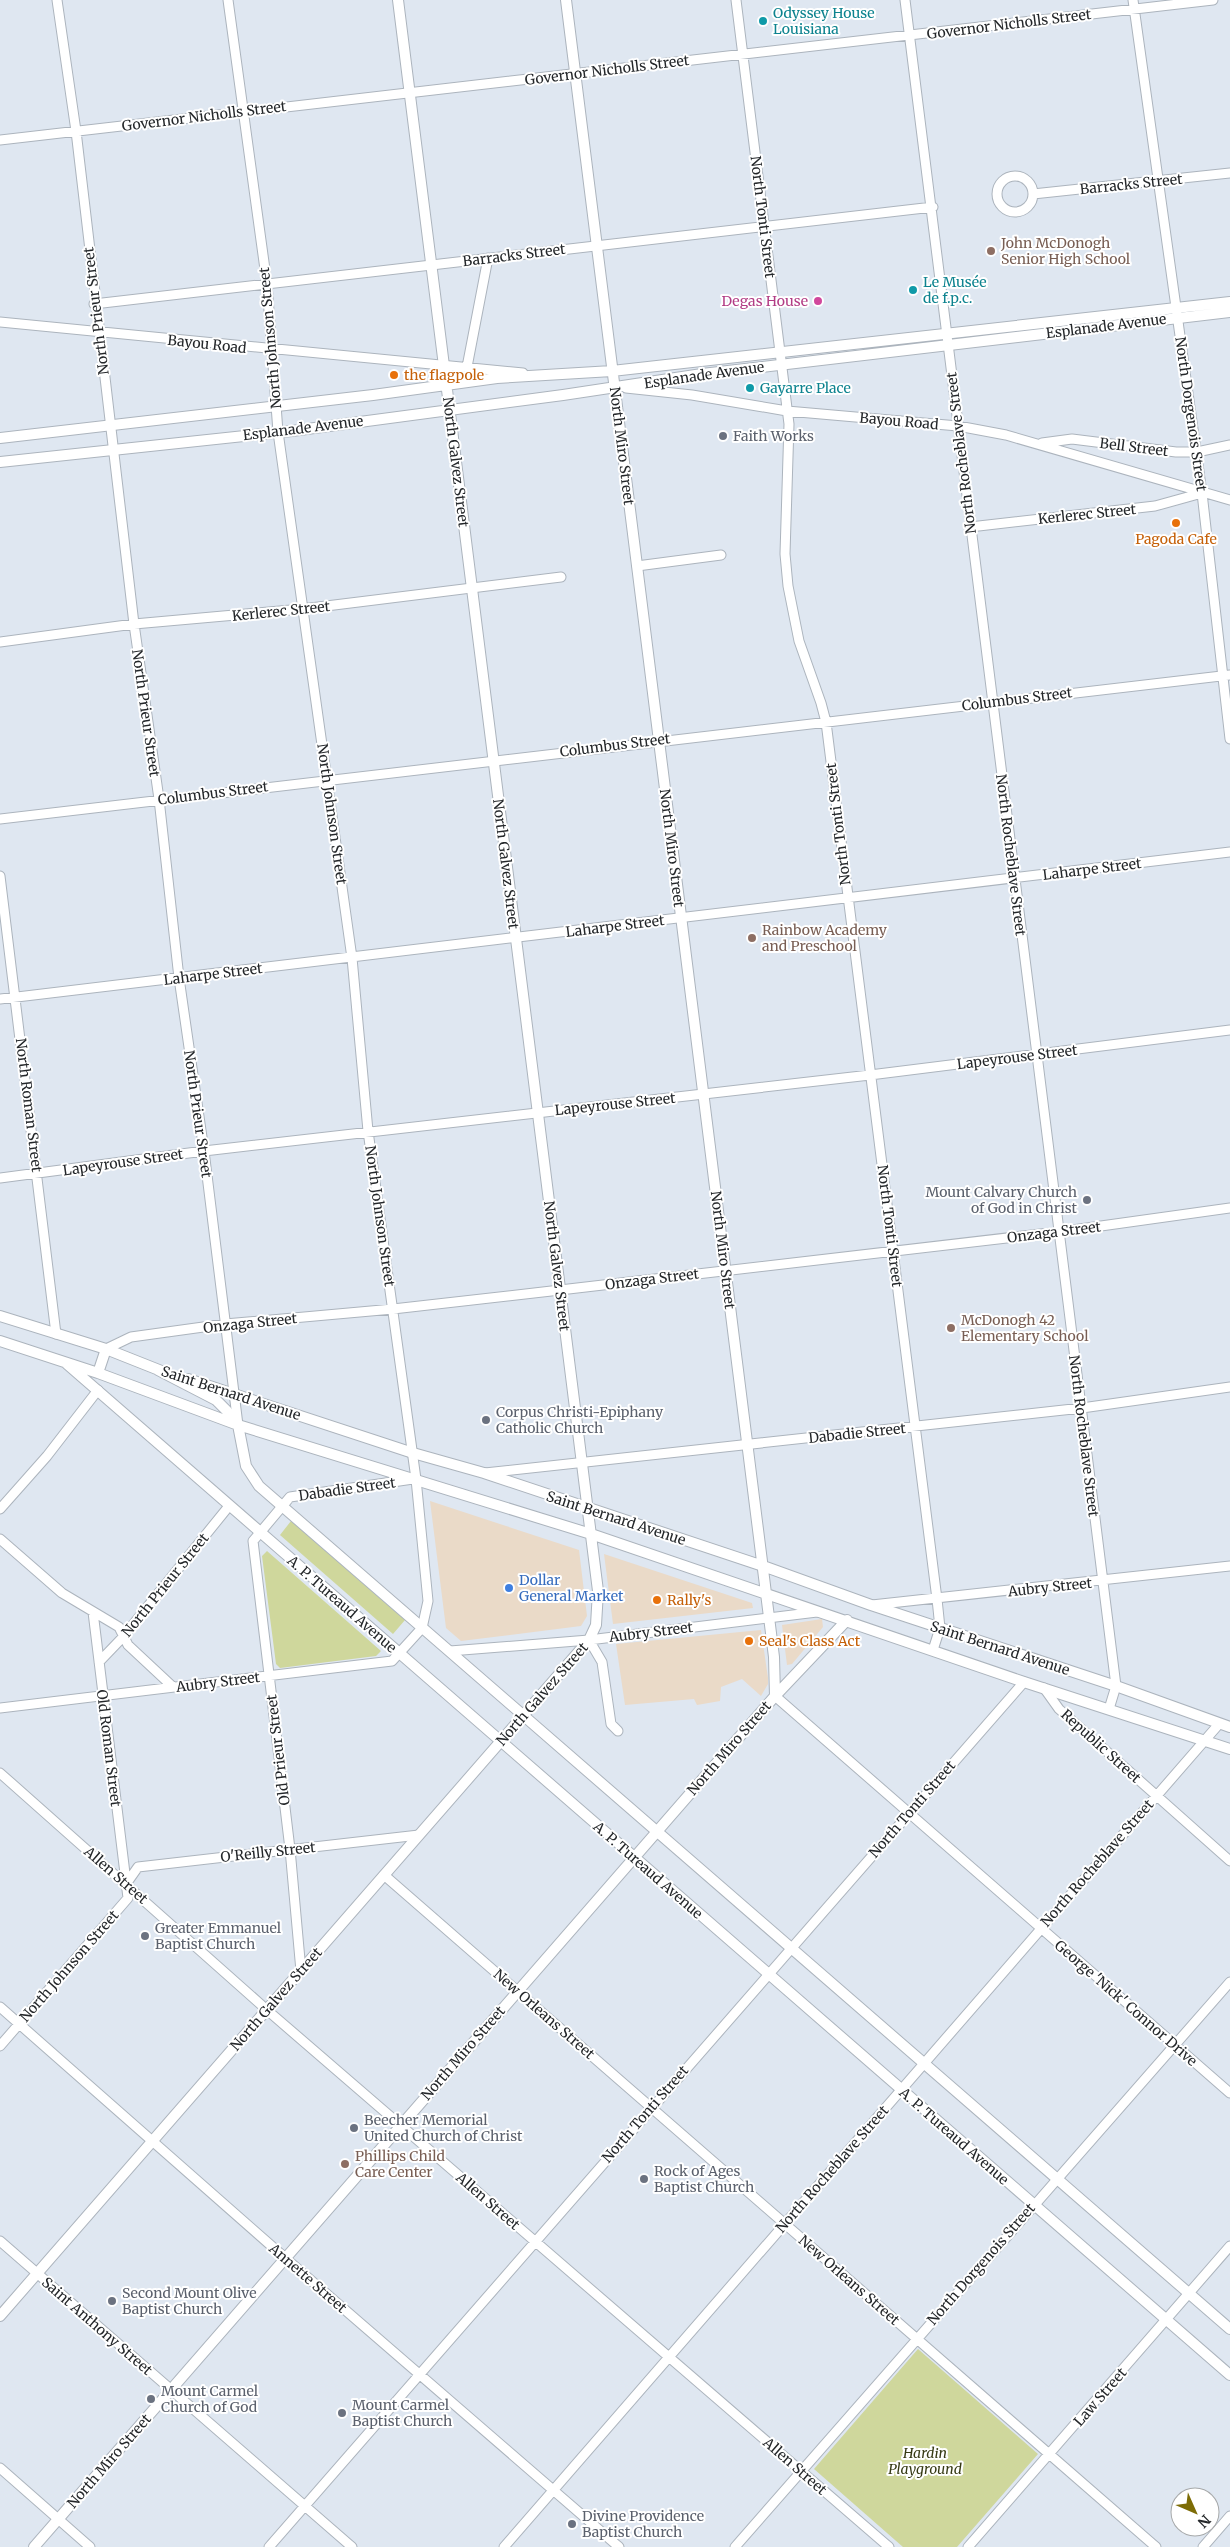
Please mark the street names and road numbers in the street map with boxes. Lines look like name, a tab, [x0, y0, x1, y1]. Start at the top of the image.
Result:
street label: Governor Nicholls Street	[926, 5, 1093, 43]
street label: Governor Nicholls Street	[524, 51, 691, 89]
street label: Governor Nicholls Street	[121, 97, 288, 135]
street label: North Tonti Street	[747, 155, 779, 280]
street label: Barracks Street	[1079, 170, 1184, 198]
street label: Barracks Street	[462, 240, 567, 270]
street label: North Prieur Street	[79, 246, 113, 376]
street label: North Johnson Street	[255, 266, 285, 410]
street label: Esplanade Avenue	[1045, 310, 1167, 342]
street label: Bayou Road	[167, 331, 248, 357]
street label: North Dorgenois Street	[1171, 336, 1211, 493]
street label: Esplanade Avenue	[643, 358, 765, 392]
street label: North Rocheblave Street	[942, 370, 980, 535]
street label: North Miro Street	[606, 386, 638, 507]
street label: North Galvez Street	[439, 396, 473, 529]
street label: Bayou Road	[859, 409, 940, 433]
street label: Esplanade Avenue	[242, 412, 364, 444]
street label: Bell Street	[1099, 434, 1170, 460]
street label: Kerlerec Street	[1037, 500, 1137, 528]
street label: Kerlerec Street	[231, 597, 331, 625]
street label: North Prieur Street	[128, 648, 164, 778]
street label: Columbus Street	[961, 683, 1074, 715]
street label: Columbus Street	[559, 729, 672, 761]
street label: North Johnson Street	[313, 742, 351, 886]
street label: North Tonti Street	[822, 761, 854, 886]
street label: North Rocheblave Street	[992, 773, 1030, 938]
street label: Columbus Street	[157, 777, 270, 809]
street label: North Miro Street	[656, 788, 688, 909]
street label: North Galvez Street	[489, 798, 523, 931]
street label: Laharpe Street	[1042, 854, 1143, 884]
street label: Laharpe Street	[565, 911, 666, 941]
street label: Laharpe Street	[163, 959, 264, 989]
street label: North Roman Street	[12, 1037, 46, 1174]
street label: Lapeyrouse Street	[956, 1041, 1079, 1073]
street label: North Prieur Street	[180, 1049, 216, 1179]
street label: Lapeyrouse Street	[554, 1089, 677, 1119]
street label: North Johnson Street	[361, 1144, 399, 1288]
street label: Lapeyrouse Street	[62, 1145, 185, 1179]
street label: North Tonti Street	[874, 1164, 906, 1289]
street label: North Miro Street	[707, 1190, 739, 1311]
street label: North Galvez Street	[540, 1200, 574, 1333]
street label: Onzaga Street	[1006, 1217, 1102, 1247]
street label: Onzaga Street	[604, 1264, 700, 1294]
street label: Onzaga Street	[202, 1309, 298, 1337]
street label: North Rocheblave Street	[1065, 1354, 1103, 1519]
street label: Saint Bernard Avenue	[159, 1362, 303, 1424]
street label: Dabadie Street	[807, 1419, 907, 1447]
street label: Dabadie Street	[297, 1473, 397, 1505]
street label: Saint Bernard Avenue	[544, 1487, 688, 1549]
street label: North Prieur Street	[118, 1529, 213, 1641]
street label: A. P. Tureaud Avenue	[283, 1551, 400, 1657]
street label: Aubry Street	[1006, 1574, 1093, 1600]
street label: Saint Bernard Avenue	[928, 1617, 1072, 1679]
street label: Aubry Street	[607, 1618, 695, 1646]
street label: North Galvez Street	[492, 1638, 592, 1749]
street label: Aubry Street	[174, 1668, 262, 1696]
street label: Old Roman Street	[93, 1688, 125, 1808]
street label: Old Prieur Street	[262, 1693, 294, 1806]
street label: North Miro Street	[683, 1697, 775, 1799]
street label: Republic Street	[1057, 1705, 1145, 1787]
street label: North Tonti Street	[865, 1756, 960, 1861]
street label: North Rocheblave Street	[1037, 1795, 1158, 1930]
street label: A. P. Tureaud Avenue	[589, 1817, 706, 1923]
street label: O'Reilly Street	[220, 1838, 317, 1866]
street label: Allen Street	[80, 1842, 152, 1908]
street label: North Johnson Street	[16, 1906, 123, 2026]
street label: George 'Nick' Connor Drive	[1051, 1936, 1201, 2070]
street label: North Galvez Street	[226, 1943, 326, 2054]
street label: New Orleans Street	[490, 1965, 599, 2063]
street label: North Miro Street	[417, 2002, 509, 2104]
street label: North Tonti Street	[598, 2061, 693, 2166]
street label: A. P. Tureaud Avenue	[895, 2083, 1012, 2189]
street label: North Rocheblave Street	[772, 2101, 893, 2236]
street label: Allen Street	[452, 2168, 524, 2234]
street label: North Dorgenois Street	[923, 2199, 1039, 2329]
street label: New Orleans Street	[795, 2231, 904, 2329]
street label: Annette Street	[265, 2239, 351, 2317]
street label: Saint Anthony Street	[38, 2273, 156, 2379]
street label: Law Street	[1070, 2364, 1131, 2430]
street label: North Miro Street	[63, 2410, 155, 2512]
street label: Allen Street	[759, 2433, 831, 2499]

